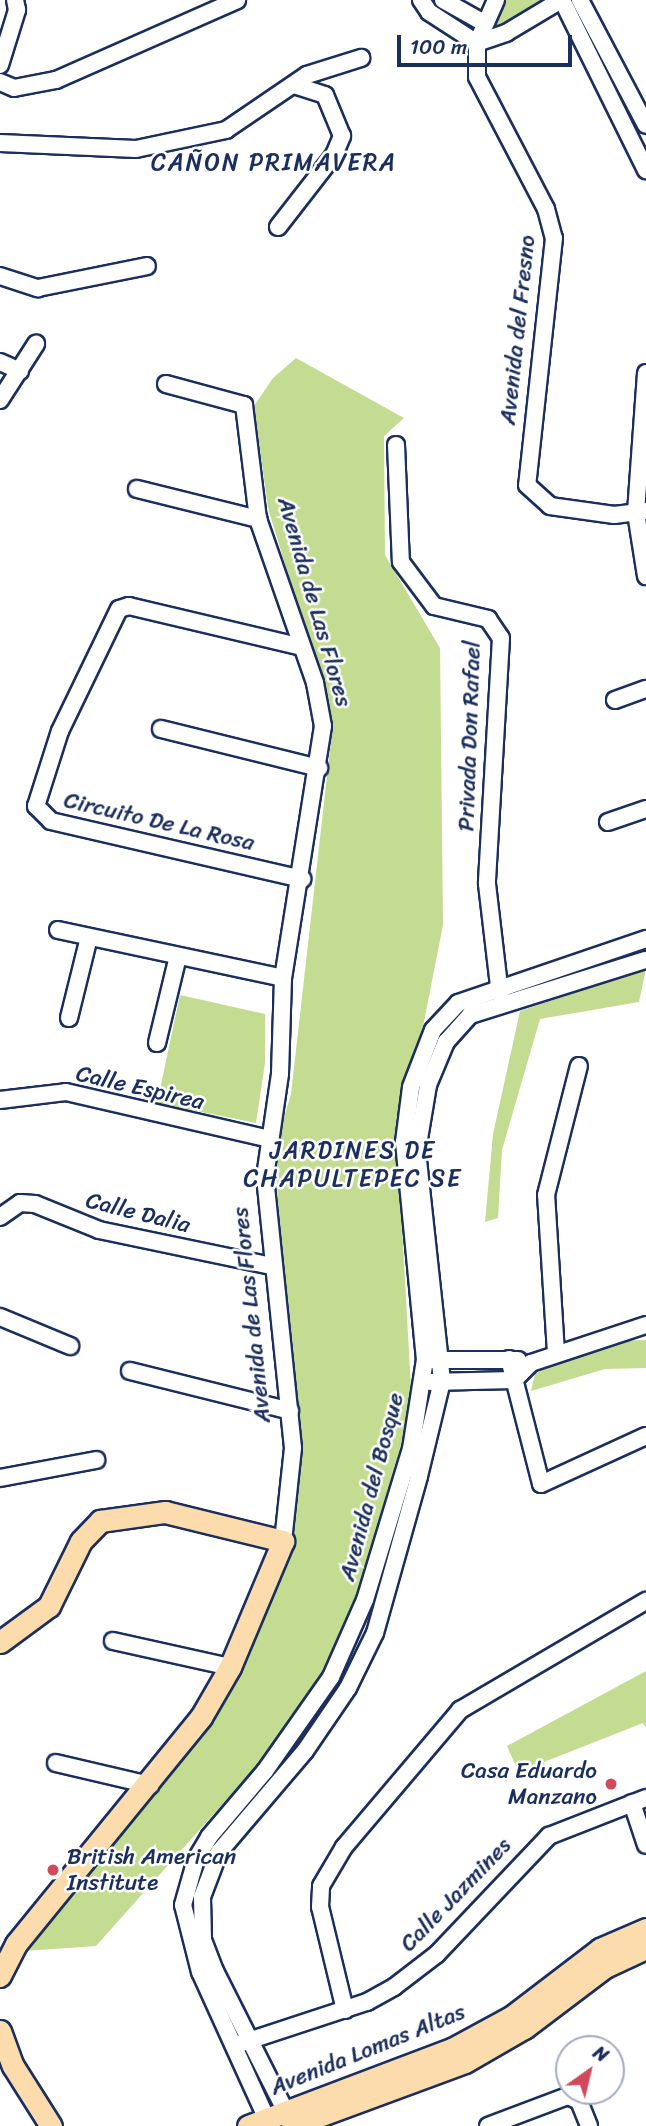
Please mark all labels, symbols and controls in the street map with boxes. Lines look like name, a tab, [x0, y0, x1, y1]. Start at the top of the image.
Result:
scale bar	[401, 21, 576, 65]
text: 100 m	[410, 28, 467, 66]
district label: CAÑON PRIMAVERA	[152, 149, 396, 177]
street label: Avenida del Fresno	[494, 234, 542, 426]
street label: Avenida de Las Flores	[271, 494, 357, 710]
street label: Privada Don Rafael	[453, 640, 487, 832]
street label: Circuito De La Rosa	[61, 787, 257, 857]
street label: Calle Espirea	[73, 1060, 207, 1116]
district label: JARDINES DE CHAPULTEPEC SE	[246, 1137, 460, 1193]
street label: Calle Dalia	[83, 1187, 193, 1239]
street label: Avenida de Las Flores	[227, 1206, 277, 1424]
street label: Avenida del Bosque	[334, 1390, 410, 1584]
place label: Casa Eduardo Manzano	[461, 1757, 597, 1811]
marker: Casa Eduardo Manzano	[603, 1776, 619, 1792]
street label: Calle Jazmines	[395, 1832, 517, 1958]
place label: British American Institute	[67, 1843, 237, 1897]
marker: British American Institute	[45, 1862, 61, 1878]
street label: Avenida Lomas Altas	[267, 1998, 469, 2102]
north arrow	[555, 2035, 625, 2105]
text: N	[586, 2036, 616, 2071]

